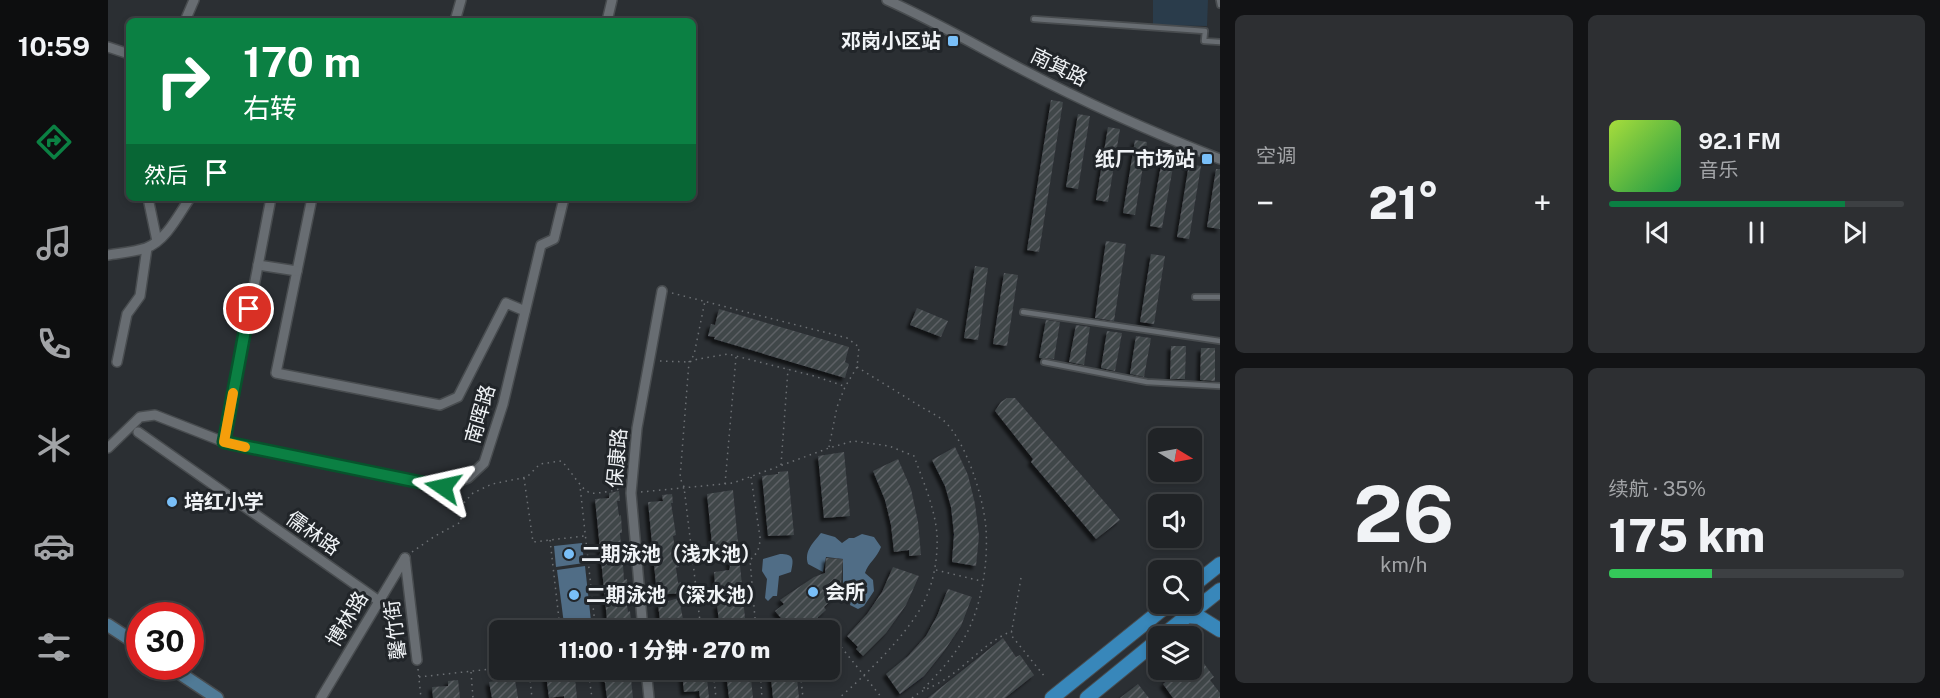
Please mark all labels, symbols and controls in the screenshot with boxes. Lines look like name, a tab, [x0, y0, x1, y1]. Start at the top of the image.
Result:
place label: 邓岗小区站	[841, 29, 941, 53]
text: 10:59	[18, 30, 90, 62]
marker: 邓岗小区站	[946, 34, 960, 48]
text: 170 m	[243, 37, 361, 86]
icon: right	[144, 42, 222, 120]
street label: 南箕路	[1027, 43, 1091, 91]
text: 右转	[243, 92, 297, 124]
icon: directions	[33, 121, 75, 163]
text: 92.1 FM	[1699, 128, 1781, 154]
text: 空调	[1256, 144, 1296, 168]
place label: 纸厂市场站	[1095, 147, 1195, 171]
marker: 纸厂市场站	[1200, 152, 1214, 166]
icon: arrive	[200, 156, 233, 189]
text: 音乐	[1699, 158, 1739, 182]
text: 然后	[144, 162, 188, 188]
text: 21°	[1368, 176, 1439, 229]
text: −	[1256, 184, 1274, 222]
text: +	[1533, 184, 1551, 222]
icon: previous	[1641, 216, 1674, 249]
icon: pause	[1740, 216, 1773, 249]
icon: next	[1838, 216, 1871, 249]
icon: music	[33, 222, 75, 264]
pin	[223, 283, 274, 334]
icon: arrive	[232, 292, 265, 325]
icon: phone	[33, 323, 75, 365]
street label: 南晖路	[460, 382, 500, 446]
icon: climate	[33, 424, 75, 466]
street label: 保康路	[602, 427, 632, 489]
north arrow	[1148, 428, 1202, 482]
map controls	[1148, 428, 1202, 680]
position arrow	[411, 455, 475, 519]
text: 26	[1353, 468, 1454, 560]
text: 续航 · 35%	[1609, 477, 1706, 501]
place label: 培红小学	[184, 490, 264, 514]
button: sound	[1148, 494, 1202, 548]
marker: 培红小学	[165, 495, 179, 509]
street label: 儒林路	[282, 506, 344, 560]
text: 175 km	[1609, 509, 1765, 562]
icon: car	[33, 525, 75, 567]
place label: 二期泳池（浅水池）	[581, 542, 761, 566]
marker: 二期泳池（浅水池）	[562, 547, 576, 561]
text: km/h	[1380, 553, 1427, 577]
button: search	[1148, 560, 1202, 614]
place label: 会所	[825, 580, 865, 604]
place label: 二期泳池（深水池）	[586, 583, 766, 607]
marker: 会所	[806, 585, 820, 599]
street label: 博林路	[321, 587, 373, 651]
marker: 二期泳池（深水池）	[567, 588, 581, 602]
street label: 馨竹街	[379, 599, 411, 661]
speed limit sign: 30	[126, 602, 204, 680]
icon: filters	[33, 626, 75, 668]
button: layers	[1148, 626, 1202, 680]
text: 11:00 · 1 分钟 · 270 m	[559, 637, 770, 663]

